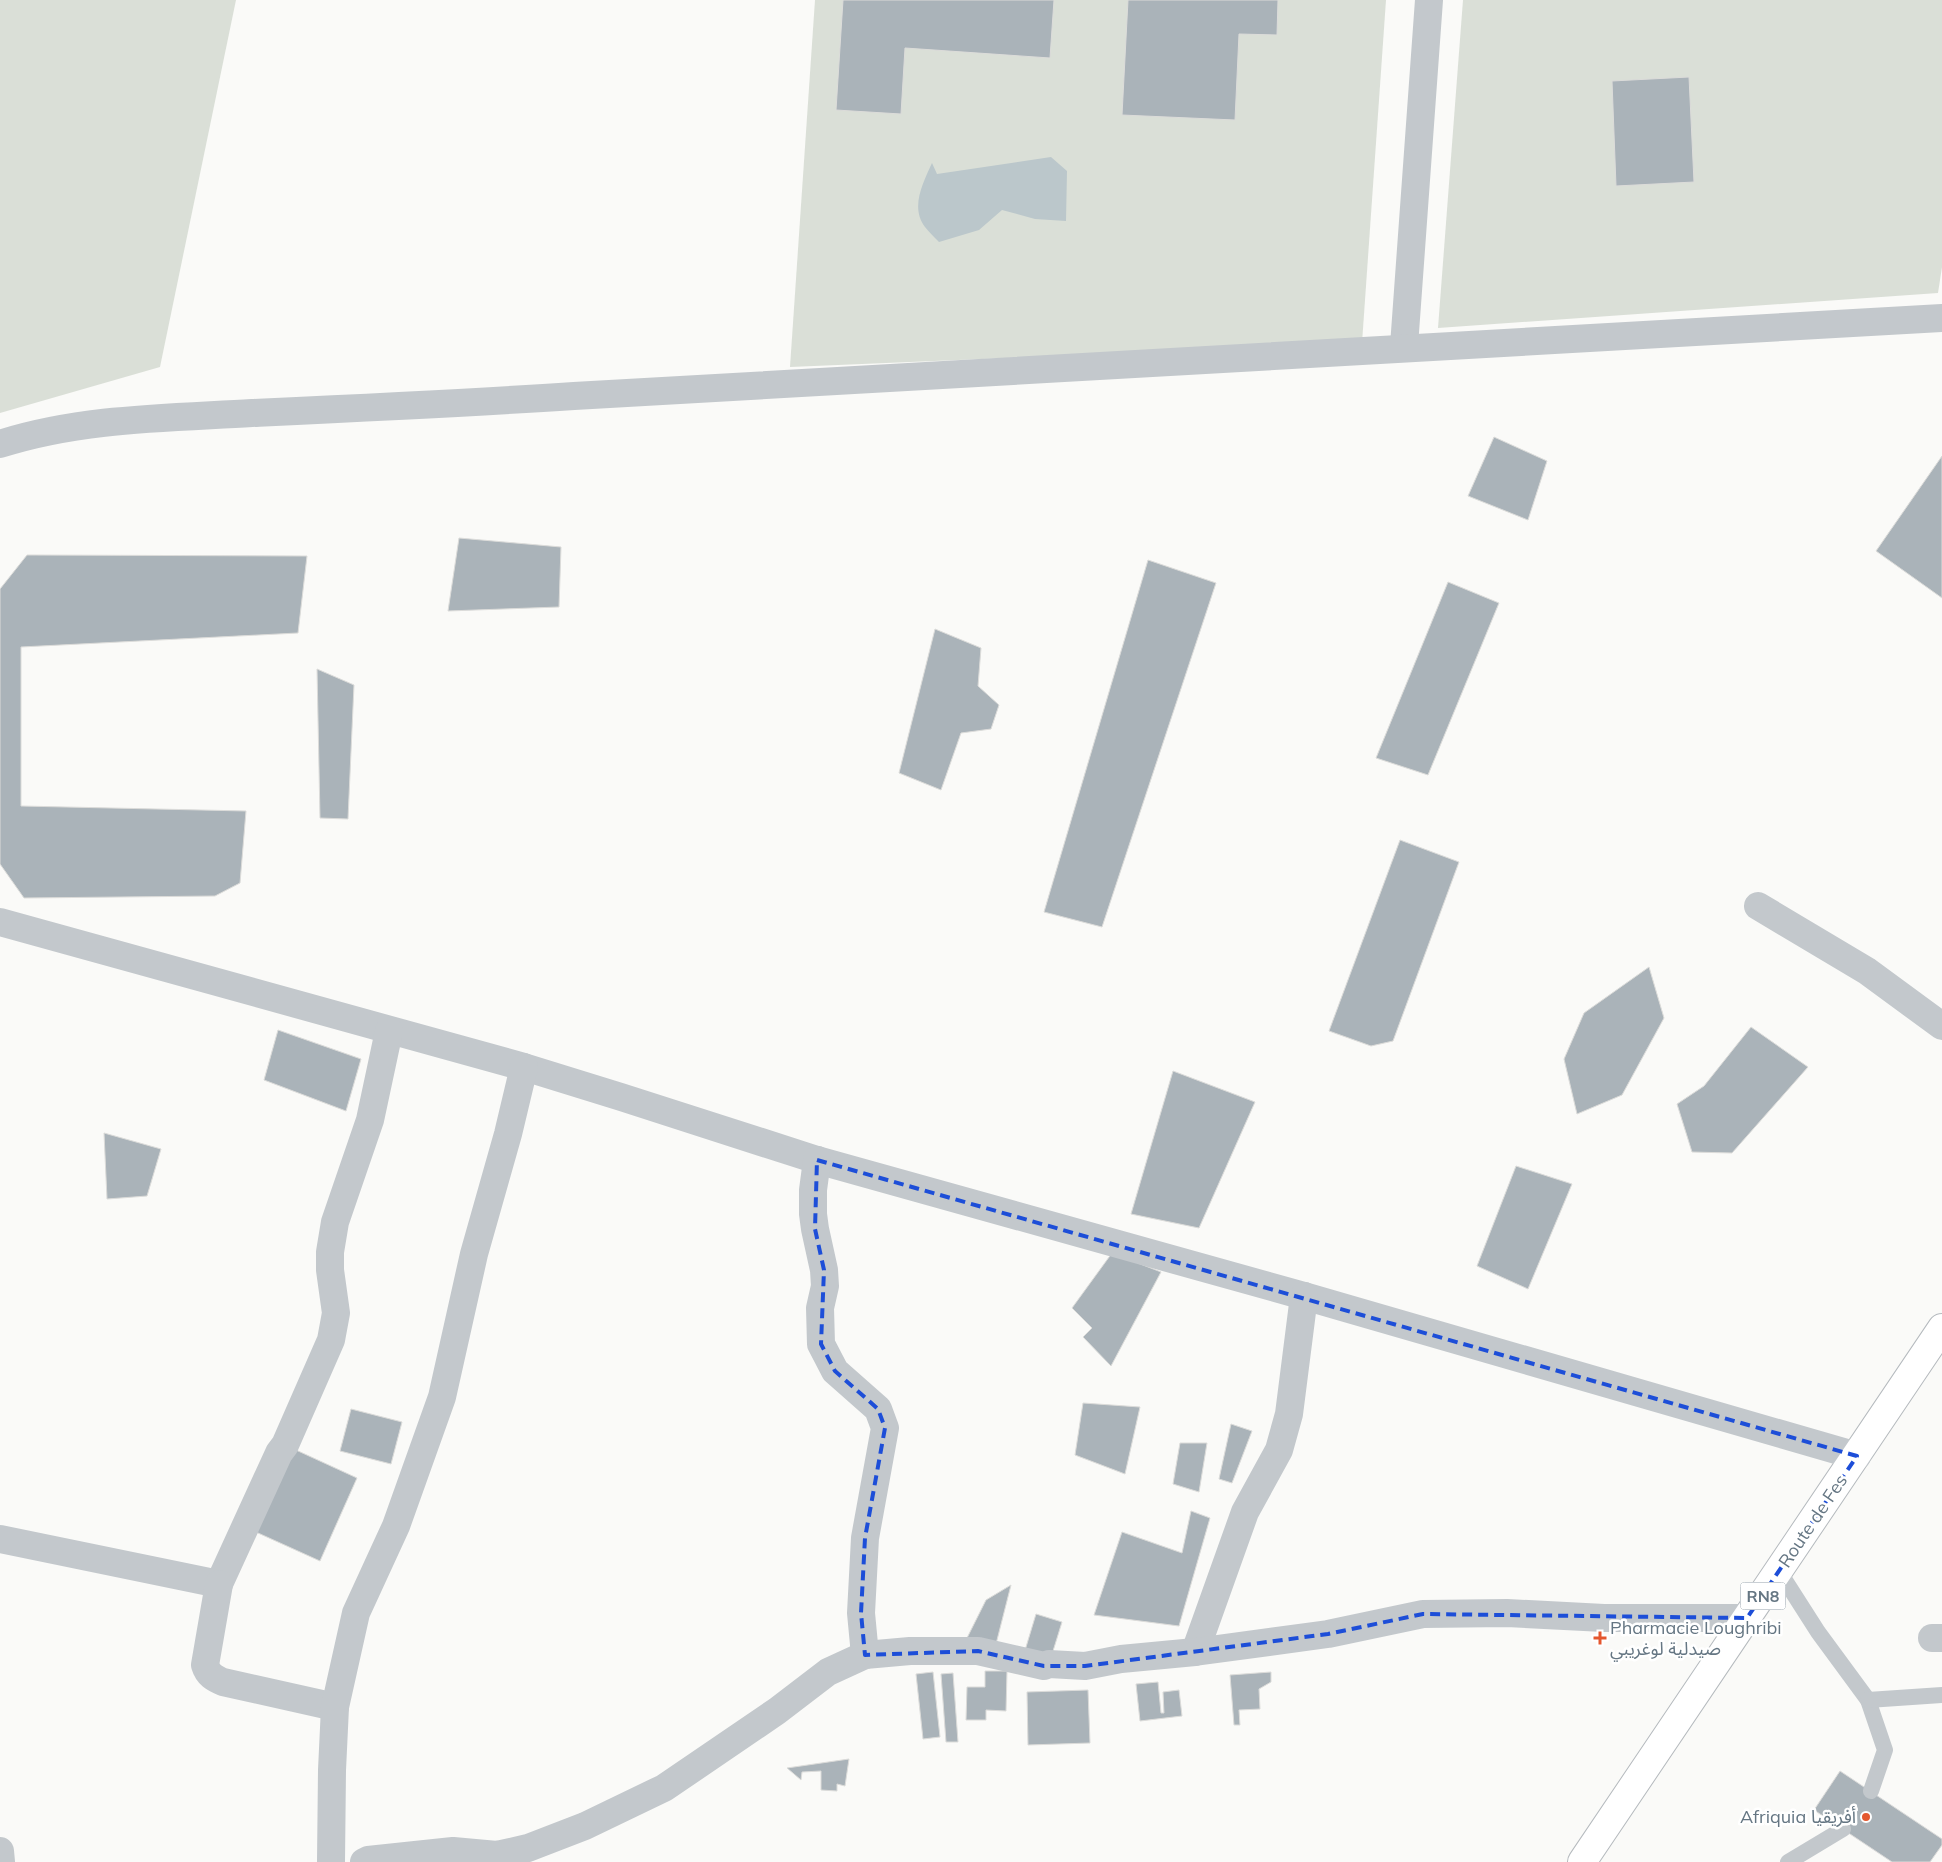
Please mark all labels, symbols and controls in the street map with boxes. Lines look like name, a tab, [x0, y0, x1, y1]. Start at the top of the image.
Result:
street label: Route de Fes	[1773, 1470, 1852, 1572]
road number: RN8	[1740, 1582, 1786, 1610]
place label: Pharmacie Loughribi صيدلية لوغريبي	[1610, 1616, 1782, 1662]
marker: Pharmacie Loughribi صيدلية لوغريبي	[1594, 1632, 1606, 1644]
place label: Afriquia أفريقيا	[1740, 1805, 1856, 1828]
marker: Afriquia أفريقيا	[1860, 1811, 1872, 1823]

